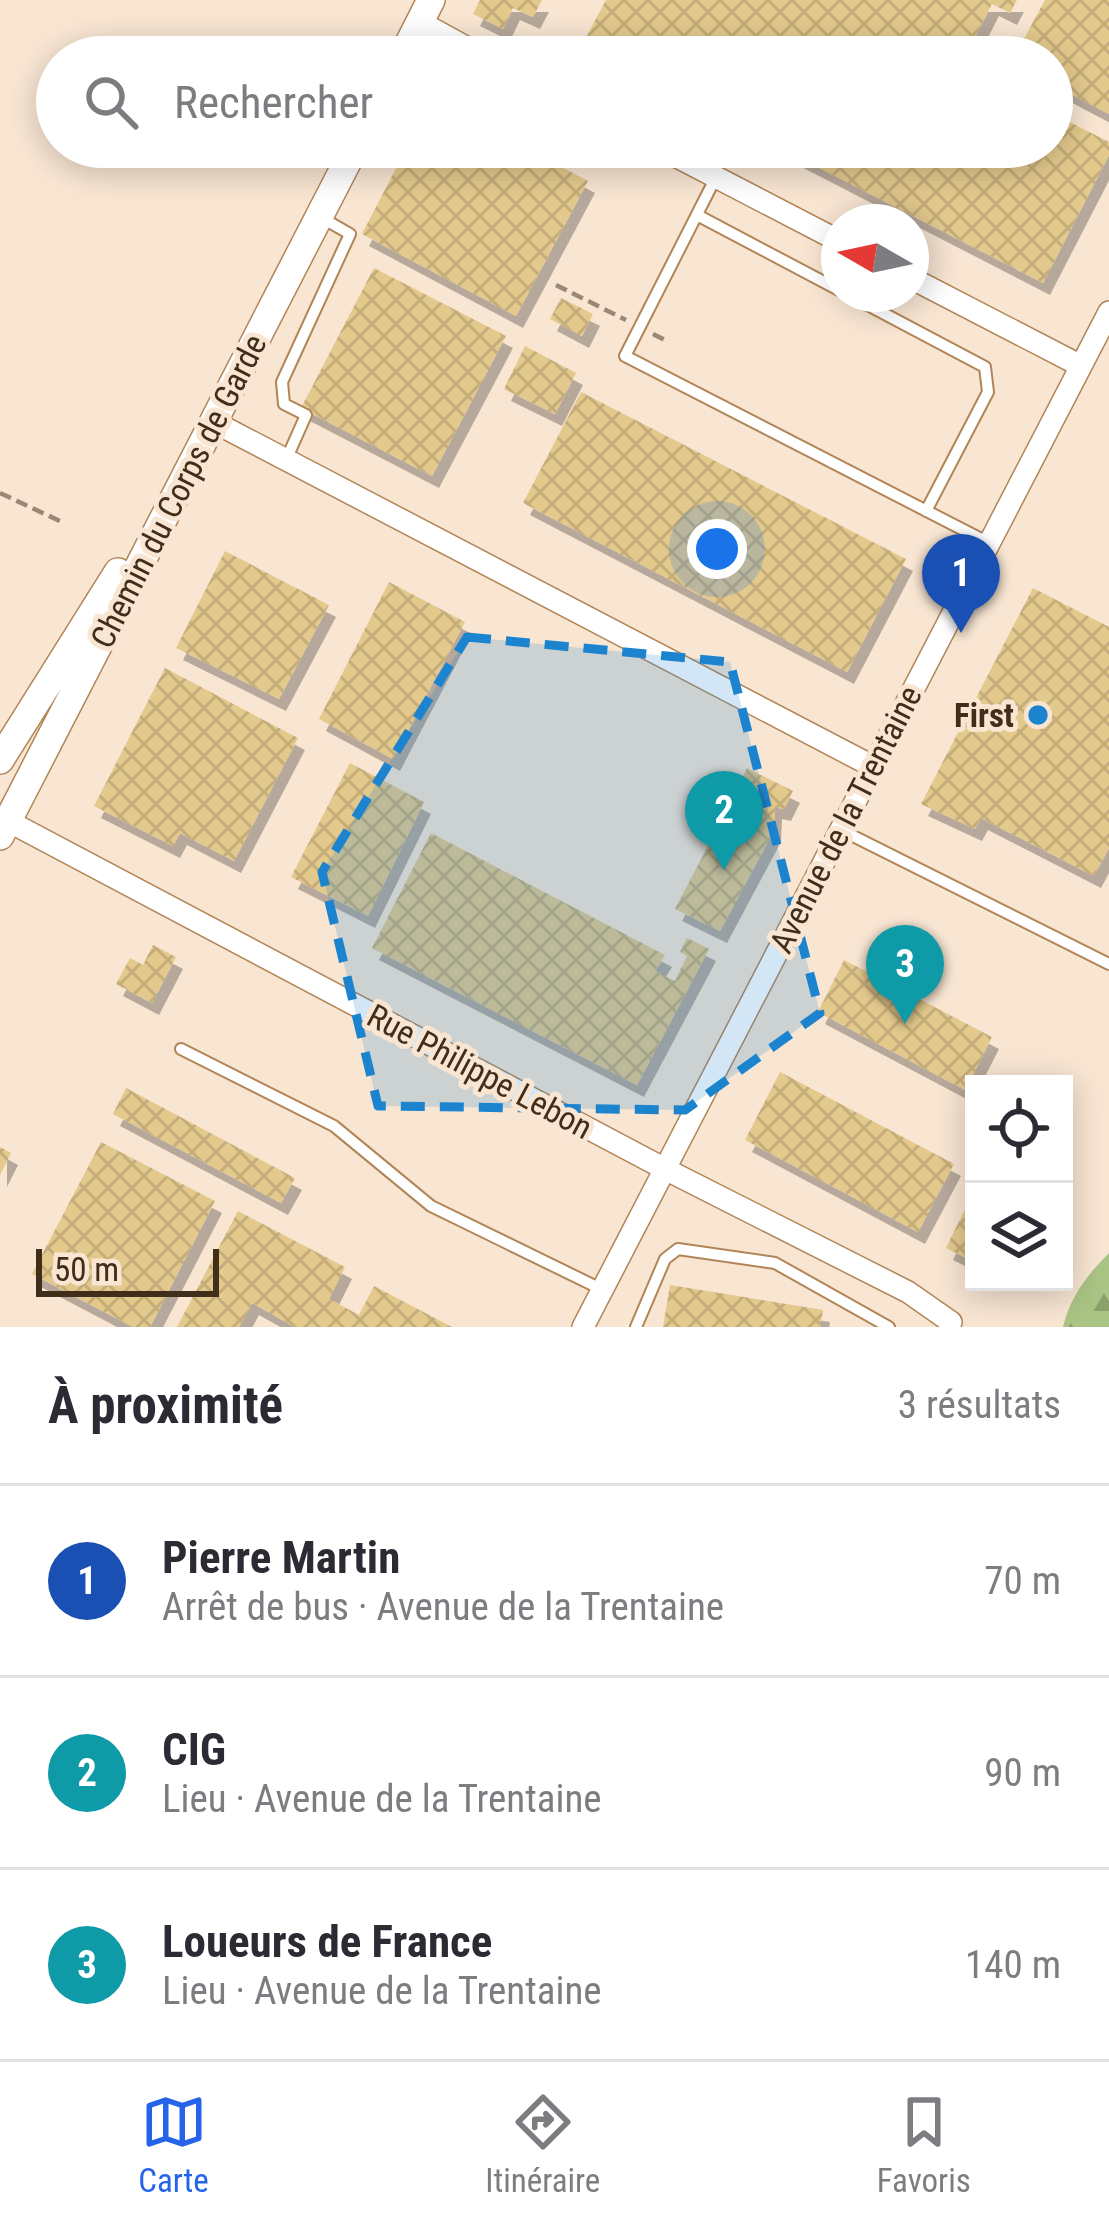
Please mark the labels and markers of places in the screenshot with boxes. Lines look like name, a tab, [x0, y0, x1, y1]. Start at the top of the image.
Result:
pin: 1	[922, 534, 1000, 633]
place label: First	[954, 696, 1014, 735]
marker: First	[1025, 702, 1051, 728]
pin: 2	[685, 771, 763, 870]
pin: 3	[866, 925, 944, 1024]

